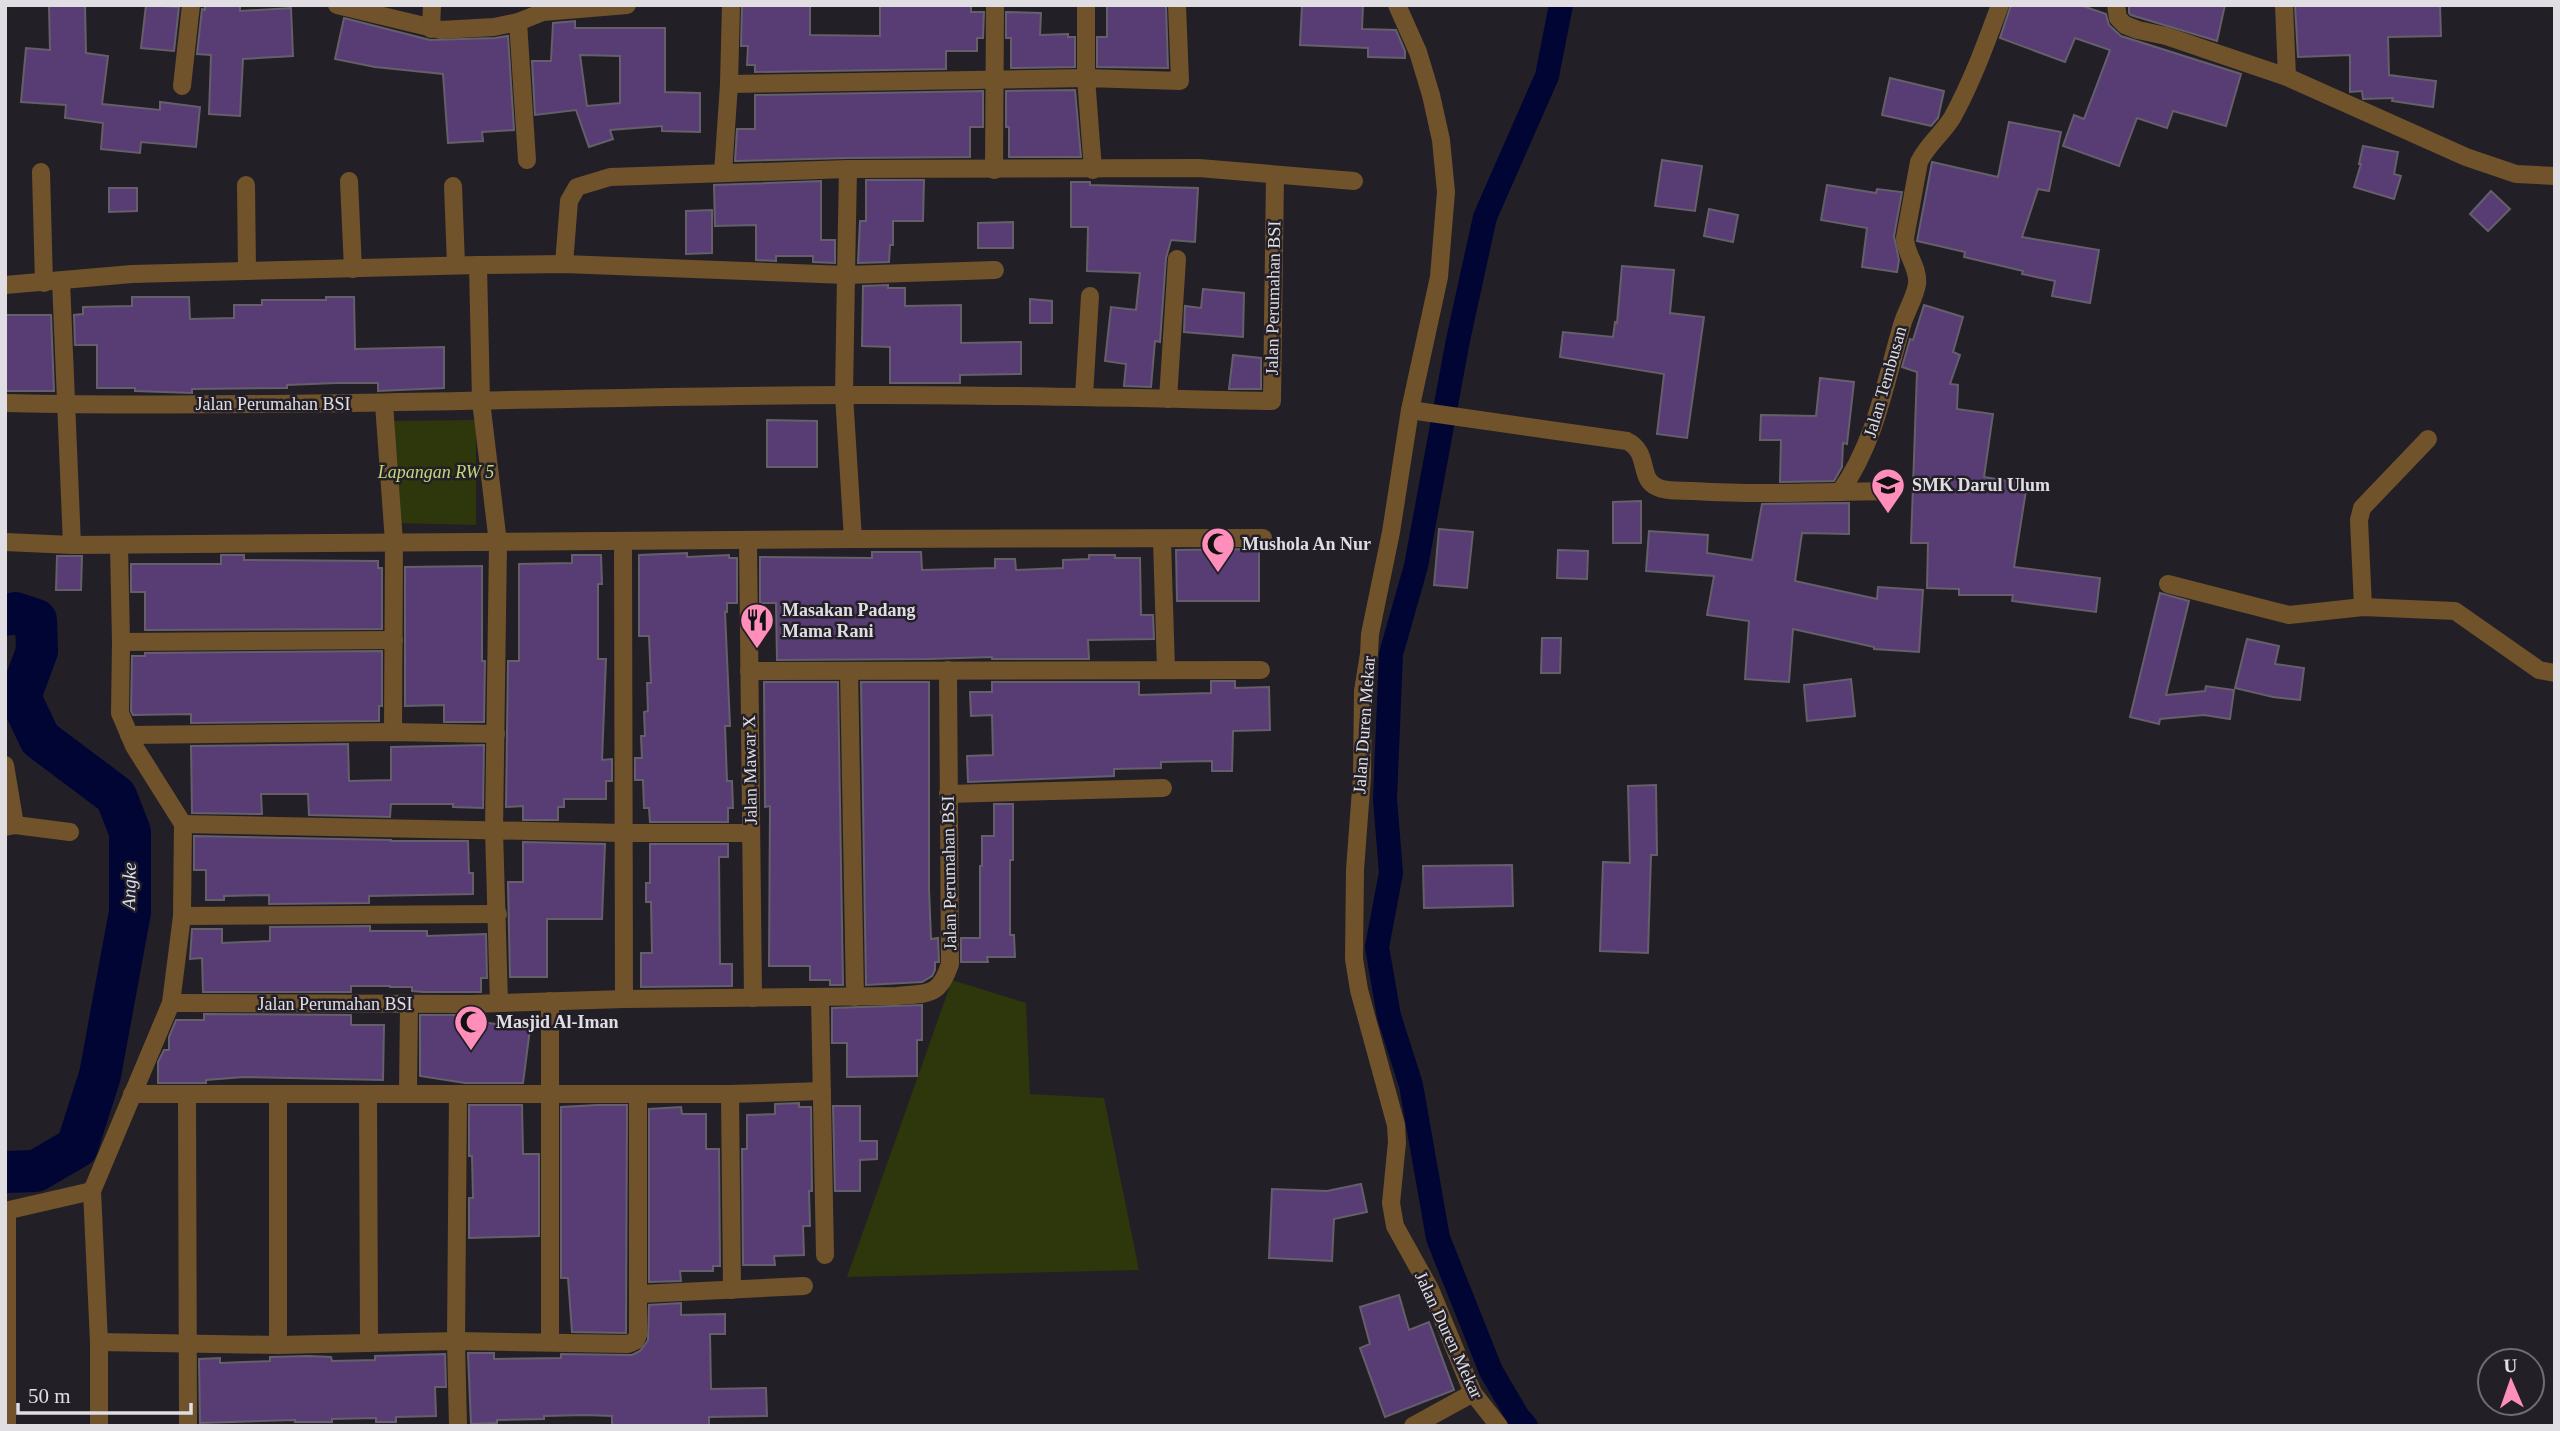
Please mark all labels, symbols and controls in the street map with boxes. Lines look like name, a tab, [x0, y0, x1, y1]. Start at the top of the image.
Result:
street label: Jalan Perumahan BSI	[1262, 220, 1284, 376]
street label: Jalan Tembusan	[1860, 324, 1910, 440]
street label: Jalan Perumahan BSI	[196, 394, 350, 414]
park label: Lapangan RW 5	[377, 462, 494, 482]
school or university icon: SMK Darul Ulum	[1869, 466, 1907, 515]
place label: SMK Darul Ulum	[1912, 475, 2050, 495]
mosque icon: Mushola An Nur	[1199, 525, 1237, 574]
place label: Mushola An Nur	[1242, 534, 1371, 554]
place label: Masakan Padang Mama Rani	[782, 600, 916, 641]
restaurant icon: Masakan Padang Mama Rani	[738, 601, 776, 650]
street label: Jalan Duren Mekar	[1349, 655, 1379, 795]
street label: Jalan Mawar X	[739, 715, 761, 825]
street label: Jalan Perumahan BSI	[938, 795, 960, 951]
water label: Angke	[118, 862, 140, 912]
street label: Jalan Perumahan BSI	[258, 994, 412, 1014]
mosque icon: Masjid Al-Iman	[452, 1003, 490, 1052]
place label: Masjid Al-Iman	[496, 1012, 619, 1032]
street label: Jalan Duren Mekar	[1411, 1268, 1487, 1402]
north arrow	[2476, 1347, 2546, 1417]
text: U	[2503, 1355, 2518, 1376]
scale bar	[18, 1372, 191, 1416]
text: 50 m	[28, 1384, 71, 1408]

